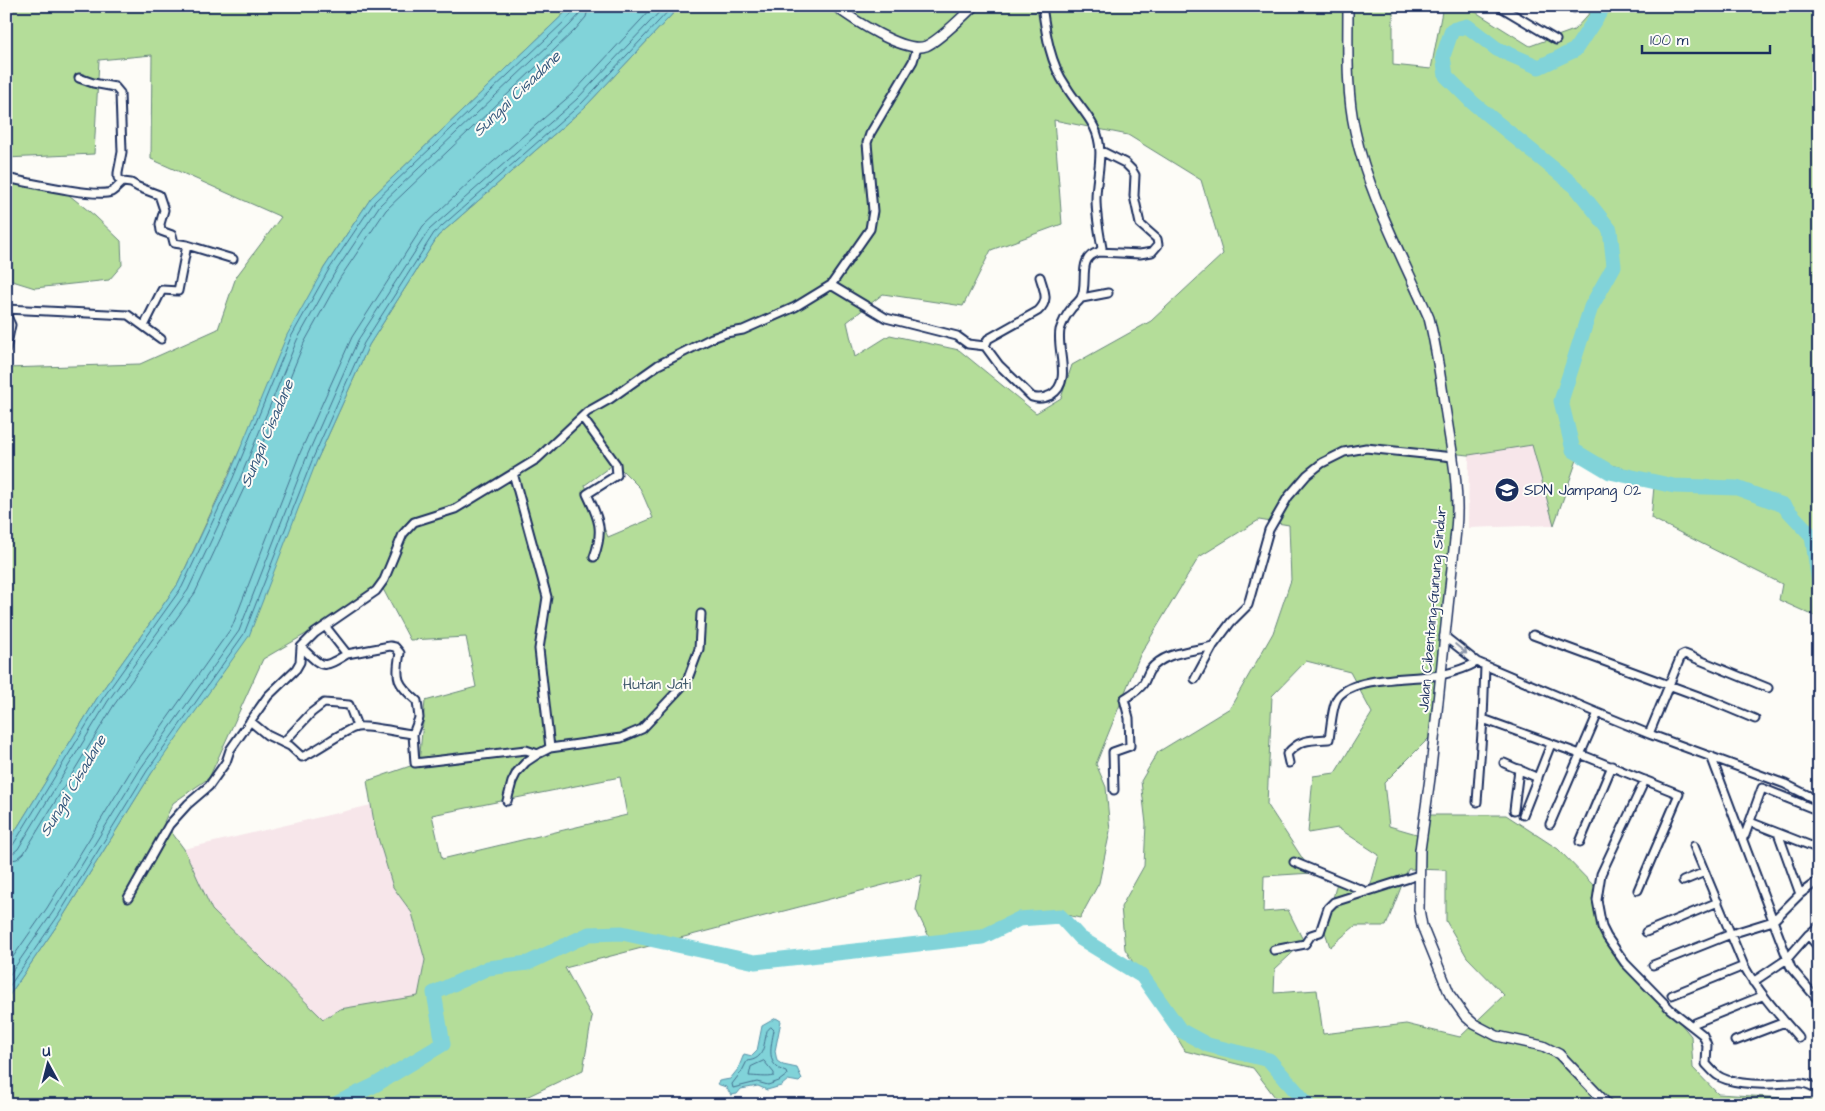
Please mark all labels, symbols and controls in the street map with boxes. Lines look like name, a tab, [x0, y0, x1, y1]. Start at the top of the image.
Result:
scale bar	[1642, 22, 1770, 54]
text: 100 m	[1650, 30, 1689, 51]
water label: Sungai Cisadane	[468, 45, 567, 142]
water label: Sungai Cisadane	[234, 375, 301, 491]
school or university icon: SDN Jampang 02	[1494, 477, 1520, 503]
place label: SDN Jampang 02	[1524, 480, 1642, 502]
street label: Jalan Cibentang–Gunung Sindur	[1413, 505, 1453, 713]
one-way arrow	[1454, 644, 1467, 655]
park label: Hutan Jati	[623, 674, 692, 695]
water label: Sungai Cisadane	[34, 730, 113, 841]
north arrow	[22, 1038, 72, 1088]
text: U	[41, 1042, 52, 1062]

